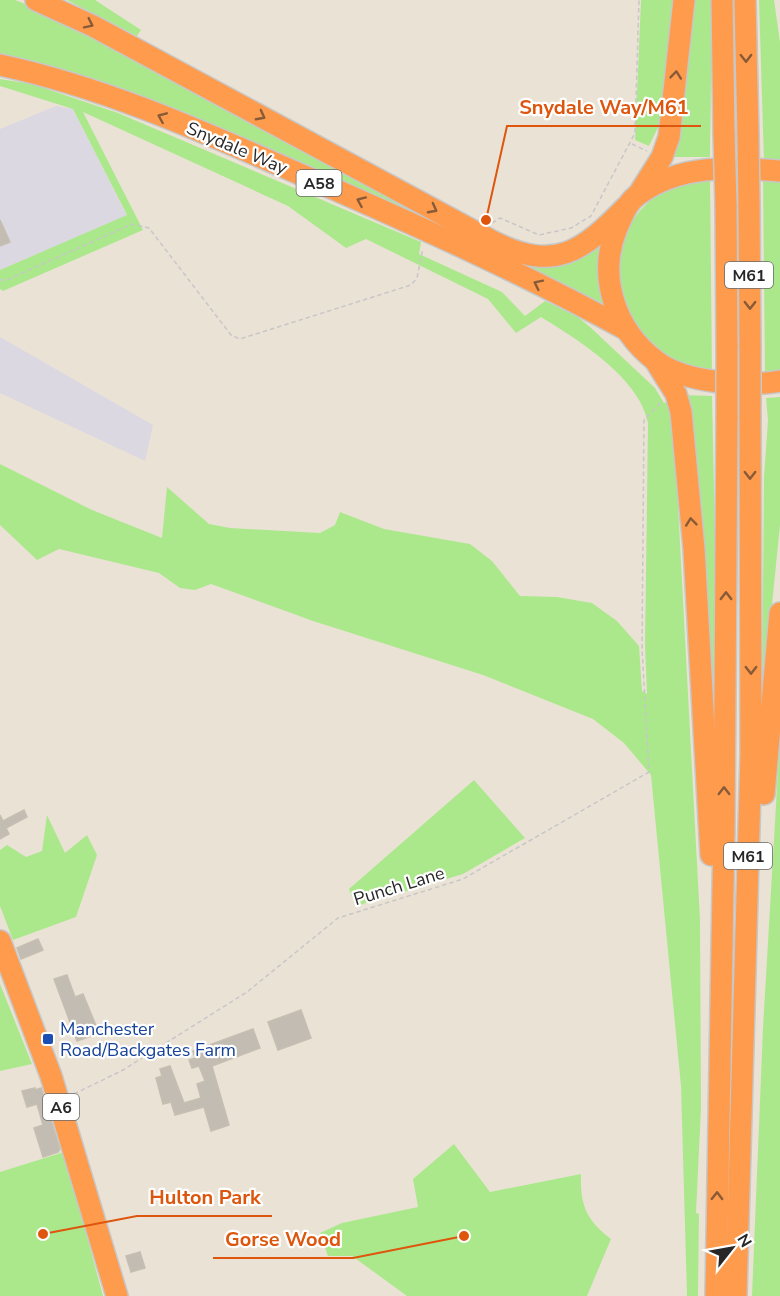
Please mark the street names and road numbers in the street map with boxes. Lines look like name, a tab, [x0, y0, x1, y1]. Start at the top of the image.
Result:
street label: Snydale Way	[183, 116, 292, 180]
road number: A58	[296, 170, 342, 196]
road number: M61	[725, 262, 773, 288]
road number: M61	[724, 843, 772, 869]
street label: Punch Lane	[351, 861, 447, 911]
road number: A6	[43, 1094, 79, 1120]

